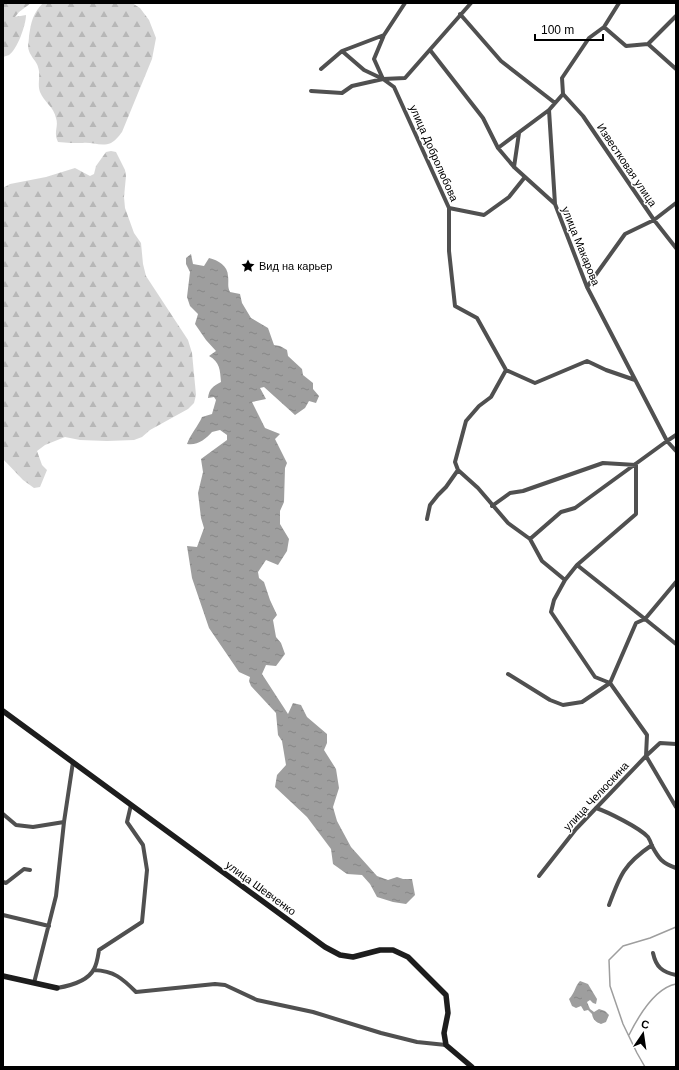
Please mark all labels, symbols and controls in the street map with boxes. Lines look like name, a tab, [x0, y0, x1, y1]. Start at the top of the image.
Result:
scale bar	[535, 16, 603, 42]
text: 100 m	[541, 23, 574, 37]
street label: улица Добролюбова	[407, 103, 461, 204]
street label: Известковая улица	[595, 121, 660, 209]
street label: улица Макарова	[560, 205, 603, 288]
place icon: Вид на карьер	[240, 258, 256, 274]
place label: Вид на карьер	[259, 260, 332, 272]
street label: улица Челюскина	[561, 758, 632, 833]
street label: улица Шевченко	[224, 859, 298, 917]
north arrow	[623, 1014, 663, 1054]
text: С	[640, 1018, 651, 1031]

